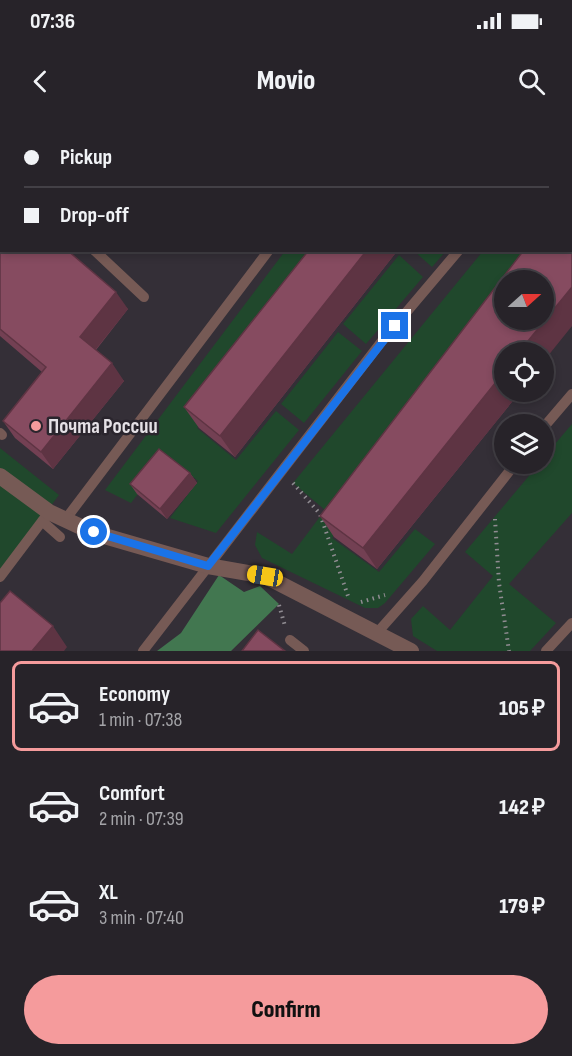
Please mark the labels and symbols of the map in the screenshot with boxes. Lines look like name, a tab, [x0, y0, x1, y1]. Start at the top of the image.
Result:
north arrow	[494, 270, 554, 330]
route end	[381, 312, 408, 339]
place label: Почта России	[48, 414, 158, 439]
marker: Почта России	[29, 419, 43, 433]
route start	[80, 518, 107, 545]
car	[246, 564, 284, 588]

